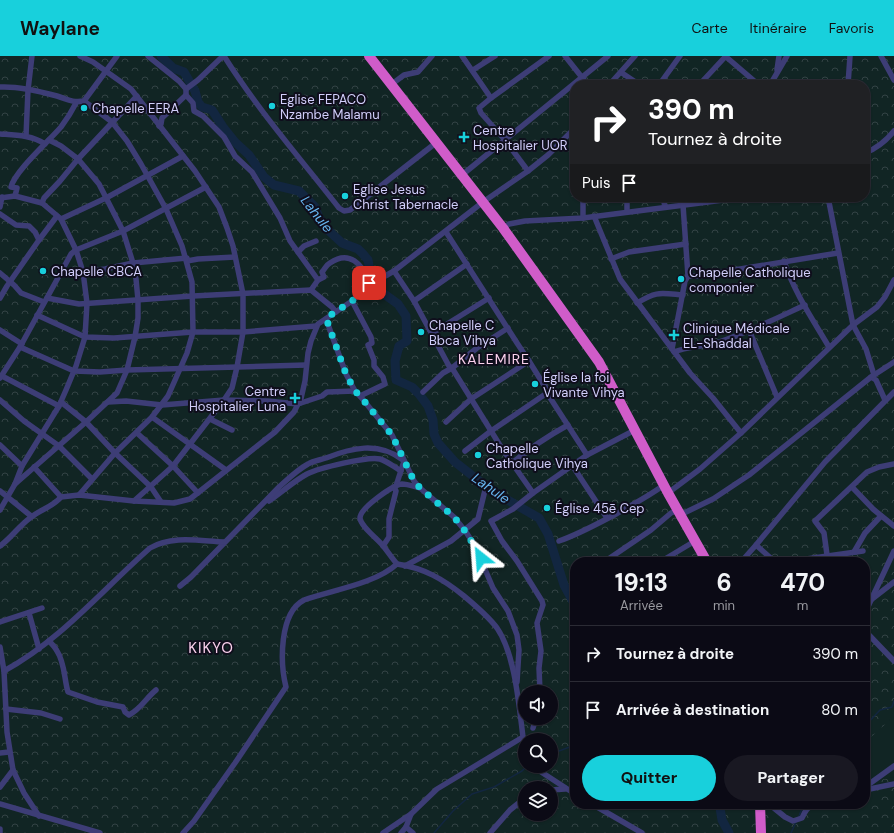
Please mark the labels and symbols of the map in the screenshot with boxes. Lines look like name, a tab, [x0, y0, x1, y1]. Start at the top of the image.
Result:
place label: Eglise FEPACO Nzambe Malamu	[280, 91, 380, 123]
place label: Chapelle EERA	[92, 100, 179, 117]
marker: Eglise FEPACO Nzambe Malamu	[267, 101, 277, 111]
marker: Chapelle EERA	[79, 103, 89, 113]
place label: Centre Hospitalier UOR	[473, 122, 568, 154]
marker: Centre Hospitalier UOR	[458, 131, 470, 143]
place label: Eglise Jesus Christ Tabernacle	[353, 181, 459, 213]
marker: Eglise Jesus Christ Tabernacle	[340, 191, 350, 201]
water label: Lahule	[297, 192, 337, 236]
place label: Chapelle CBCA	[51, 263, 142, 280]
place label: Chapelle Catholique componier	[689, 264, 811, 296]
marker: Chapelle CBCA	[38, 266, 48, 276]
pin	[352, 266, 386, 300]
marker: Chapelle Catholique componier	[676, 274, 686, 284]
place label: Chapelle C Bbca Vihya	[429, 317, 496, 349]
place label: Clinique Médicale EL-Shaddal	[683, 320, 790, 352]
marker: Chapelle C Bbca Vihya	[416, 327, 426, 337]
marker: Clinique Médicale EL-Shaddal	[668, 329, 680, 341]
district label: KALEMIRE	[458, 350, 530, 368]
place label: Église la foi Vivante Vihya	[543, 368, 625, 401]
marker: Église la foi Vivante Vihya	[530, 379, 540, 389]
place label: Centre Hospitalier Luna	[189, 383, 286, 415]
marker: Centre Hospitalier Luna	[289, 392, 301, 404]
place label: Chapelle Catholique Vihya	[486, 440, 588, 472]
marker: Chapelle Catholique Vihya	[473, 450, 483, 460]
water label: Lahule	[468, 468, 514, 508]
place label: Église 45ē Cep	[555, 499, 645, 517]
marker: Église 45ē Cep	[542, 503, 552, 513]
position arrow	[460, 537, 502, 579]
district label: KIKYO	[188, 638, 234, 658]

